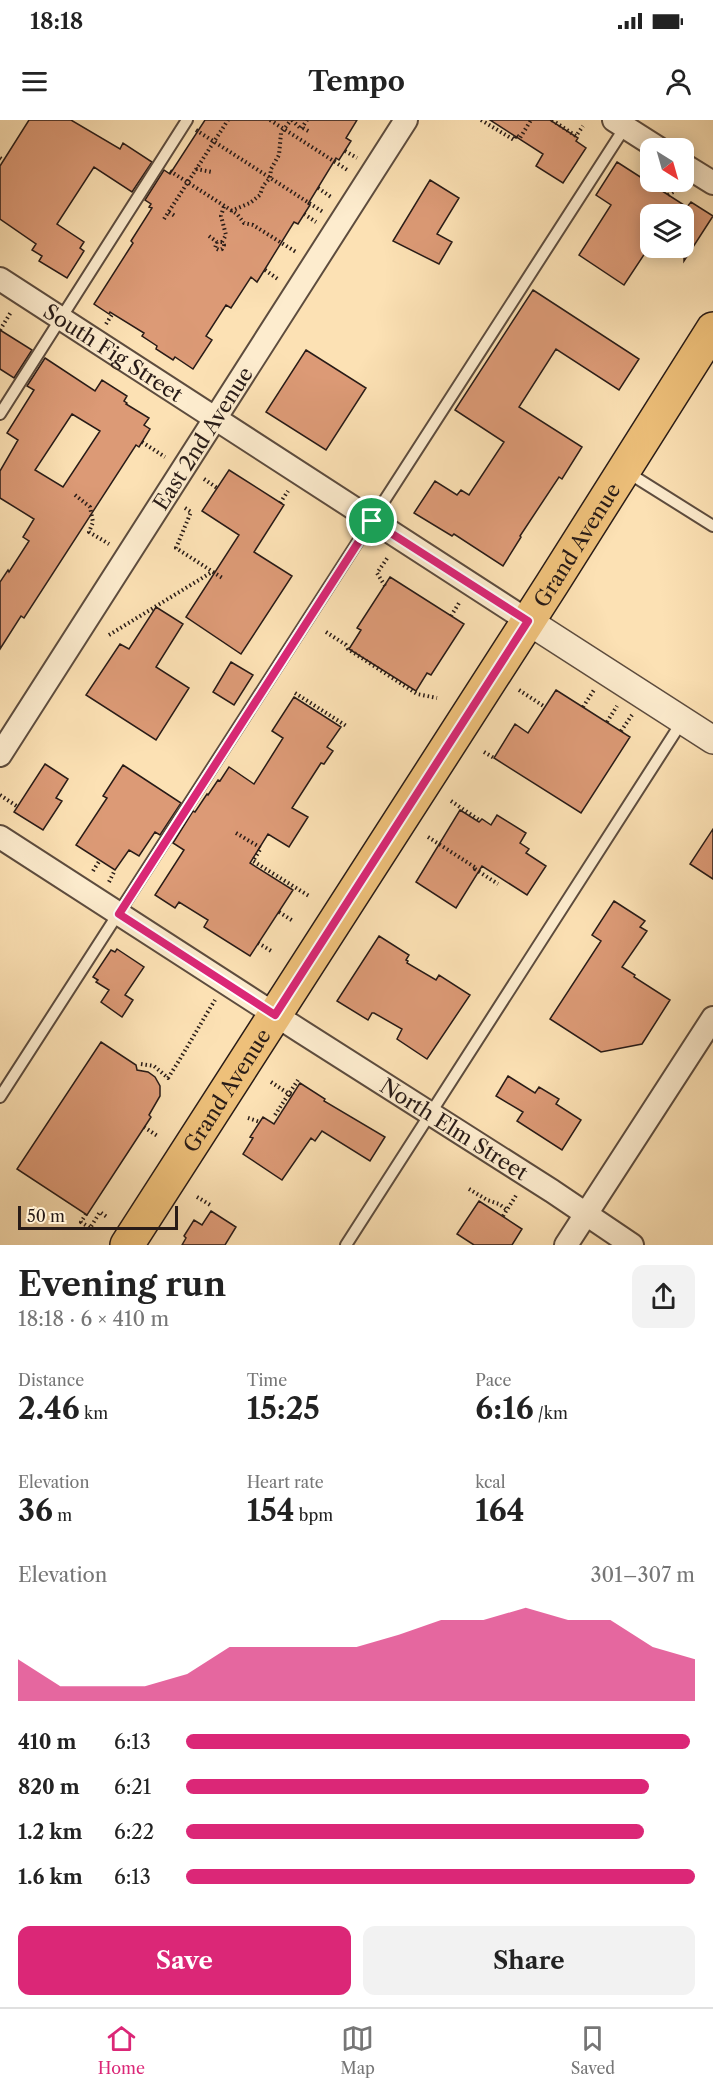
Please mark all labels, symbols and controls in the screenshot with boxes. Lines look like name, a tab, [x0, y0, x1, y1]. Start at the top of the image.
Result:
text: 18:18	[30, 8, 83, 35]
icon: menu	[18, 65, 51, 98]
text: Tempo	[308, 65, 405, 98]
icon: person	[662, 65, 695, 98]
north arrow	[640, 138, 694, 192]
map controls	[640, 138, 694, 258]
button: layers	[640, 204, 694, 258]
street label: South Fig Street	[39, 298, 188, 407]
street label: East 2nd Avenue	[148, 362, 258, 515]
street label: Grand Avenue	[528, 478, 625, 612]
pin	[346, 495, 397, 546]
icon: arrive	[355, 504, 388, 537]
street label: Grand Avenue	[178, 1024, 275, 1157]
street label: North Elm Street	[376, 1073, 533, 1185]
scale bar	[18, 1203, 178, 1230]
text: 50 m	[27, 1206, 65, 1226]
text: Evening run	[18, 1264, 226, 1305]
button: share	[632, 1265, 695, 1328]
text: 18:18 · 6 × 410 m	[18, 1307, 169, 1331]
text: Distance	[18, 1370, 84, 1390]
text: Time	[247, 1370, 287, 1390]
text: Pace	[475, 1370, 511, 1390]
text: 2.46	[18, 1390, 80, 1427]
text: 15:25	[247, 1390, 320, 1427]
text: 6:16	[475, 1390, 534, 1427]
text: km	[80, 1403, 108, 1423]
text: /km	[534, 1403, 568, 1423]
text: Elevation	[18, 1472, 89, 1492]
text: Heart rate	[247, 1472, 324, 1492]
text: kcal	[475, 1472, 506, 1492]
text: 36	[18, 1492, 53, 1529]
text: 154	[247, 1492, 295, 1529]
text: 164	[475, 1492, 525, 1529]
text: m	[53, 1505, 72, 1525]
text: bpm	[295, 1505, 333, 1525]
text: Elevation	[18, 1563, 107, 1587]
text: 301–307 m	[591, 1563, 695, 1587]
text: 410 m	[18, 1730, 76, 1754]
text: 6:13	[114, 1730, 151, 1754]
text: 820 m	[18, 1775, 80, 1799]
text: 6:21	[114, 1775, 151, 1799]
text: 1.2 km	[18, 1820, 82, 1844]
text: 6:22	[114, 1820, 154, 1844]
text: 1.6 km	[18, 1865, 83, 1889]
text: 6:13	[114, 1865, 151, 1889]
button: Save	[18, 1926, 351, 1995]
button: Share	[363, 1926, 695, 1995]
tab: Home	[98, 2022, 145, 2078]
tab: Map	[341, 2022, 375, 2078]
tab: Saved	[571, 2022, 615, 2078]

